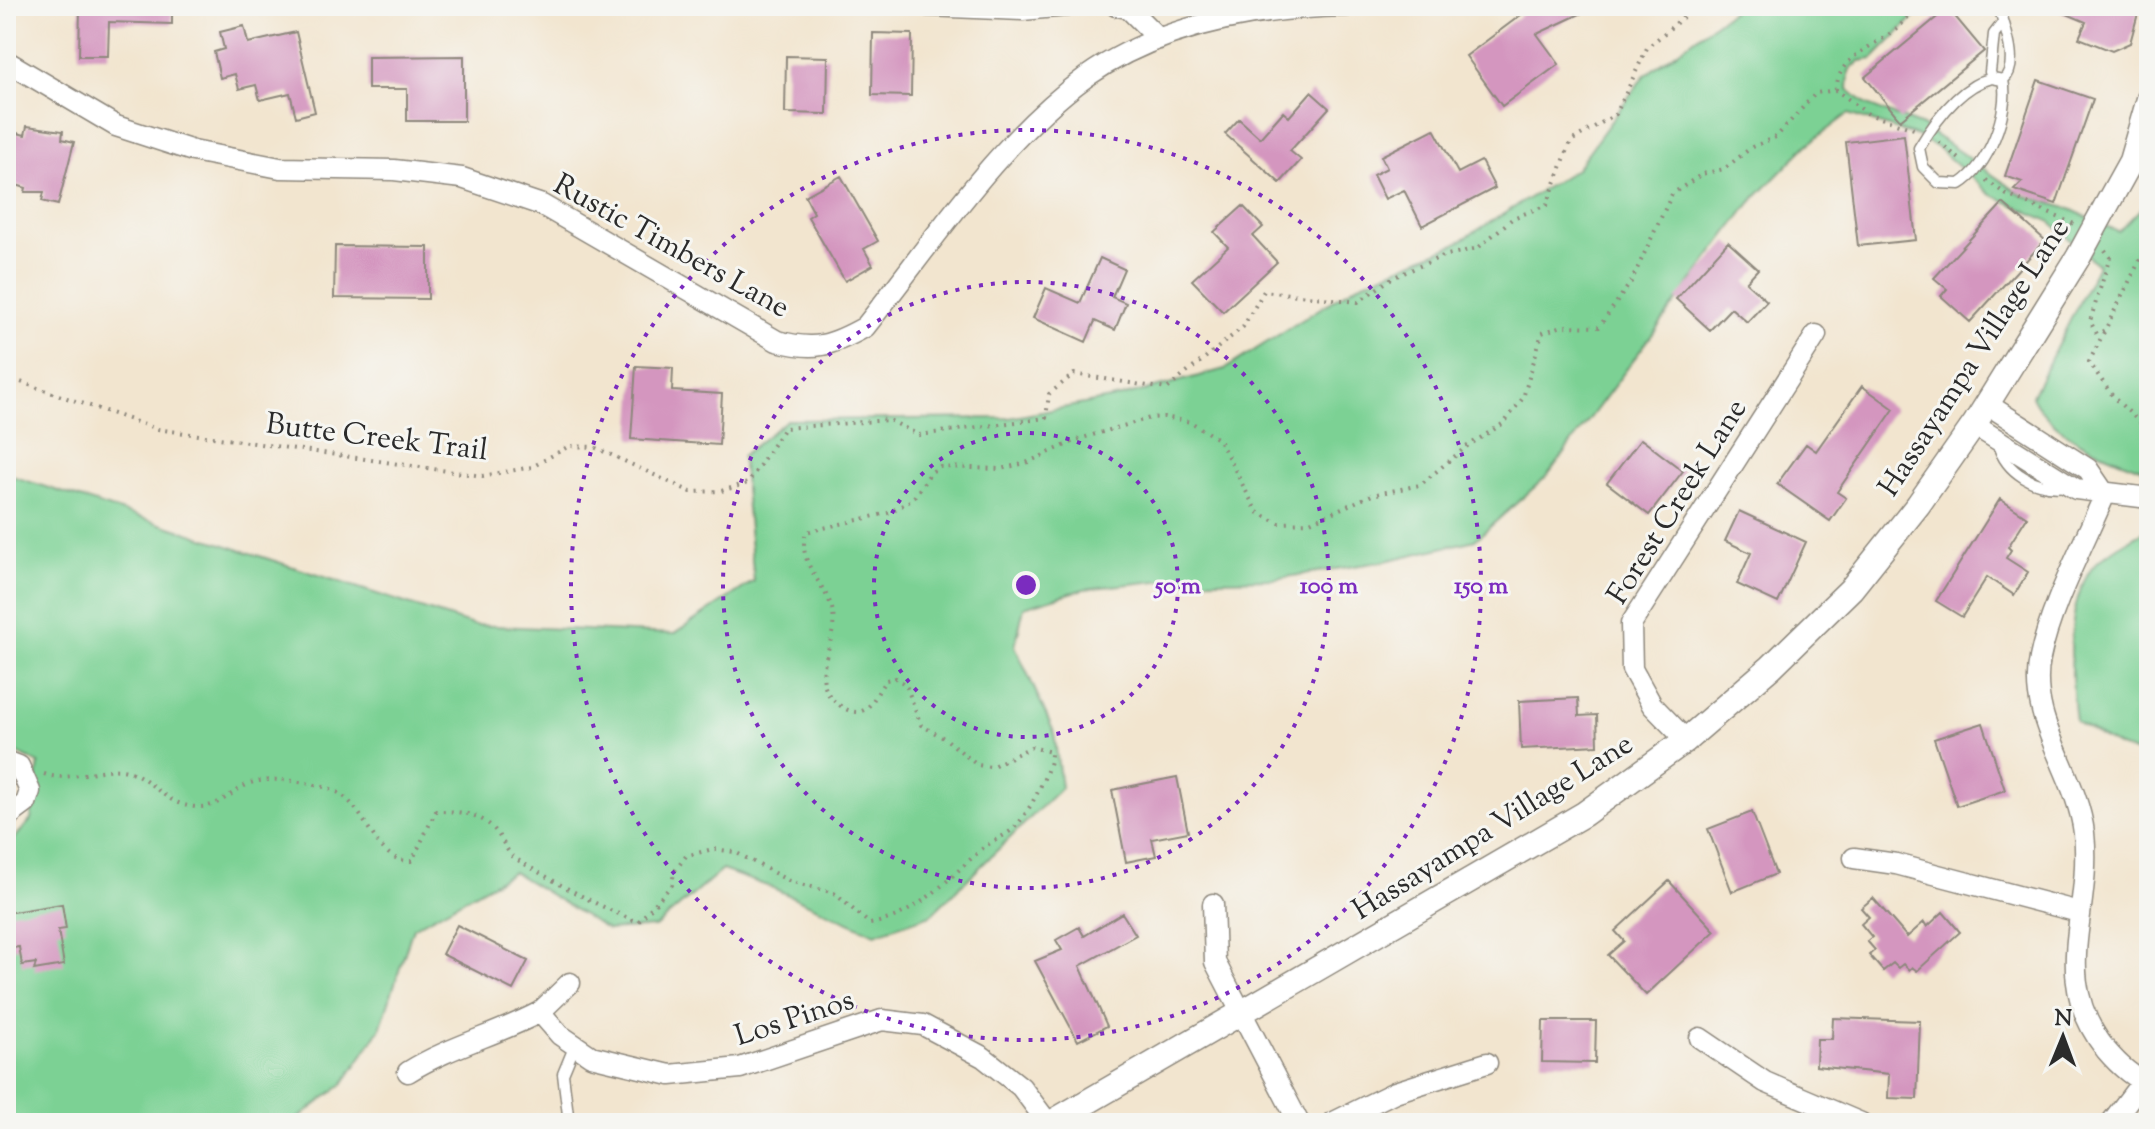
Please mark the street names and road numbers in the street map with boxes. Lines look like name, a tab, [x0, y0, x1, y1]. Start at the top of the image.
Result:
street label: Rustic Timbers Lane	[545, 164, 797, 330]
street label: Hassayampa Village Lane	[1869, 211, 2081, 506]
street label: Forest Creek Lane	[1598, 391, 1759, 613]
street label: Butte Creek Trail	[263, 404, 490, 473]
street label: Hassayampa Village Lane	[1345, 724, 1642, 932]
street label: Los Pinos	[729, 980, 860, 1059]

